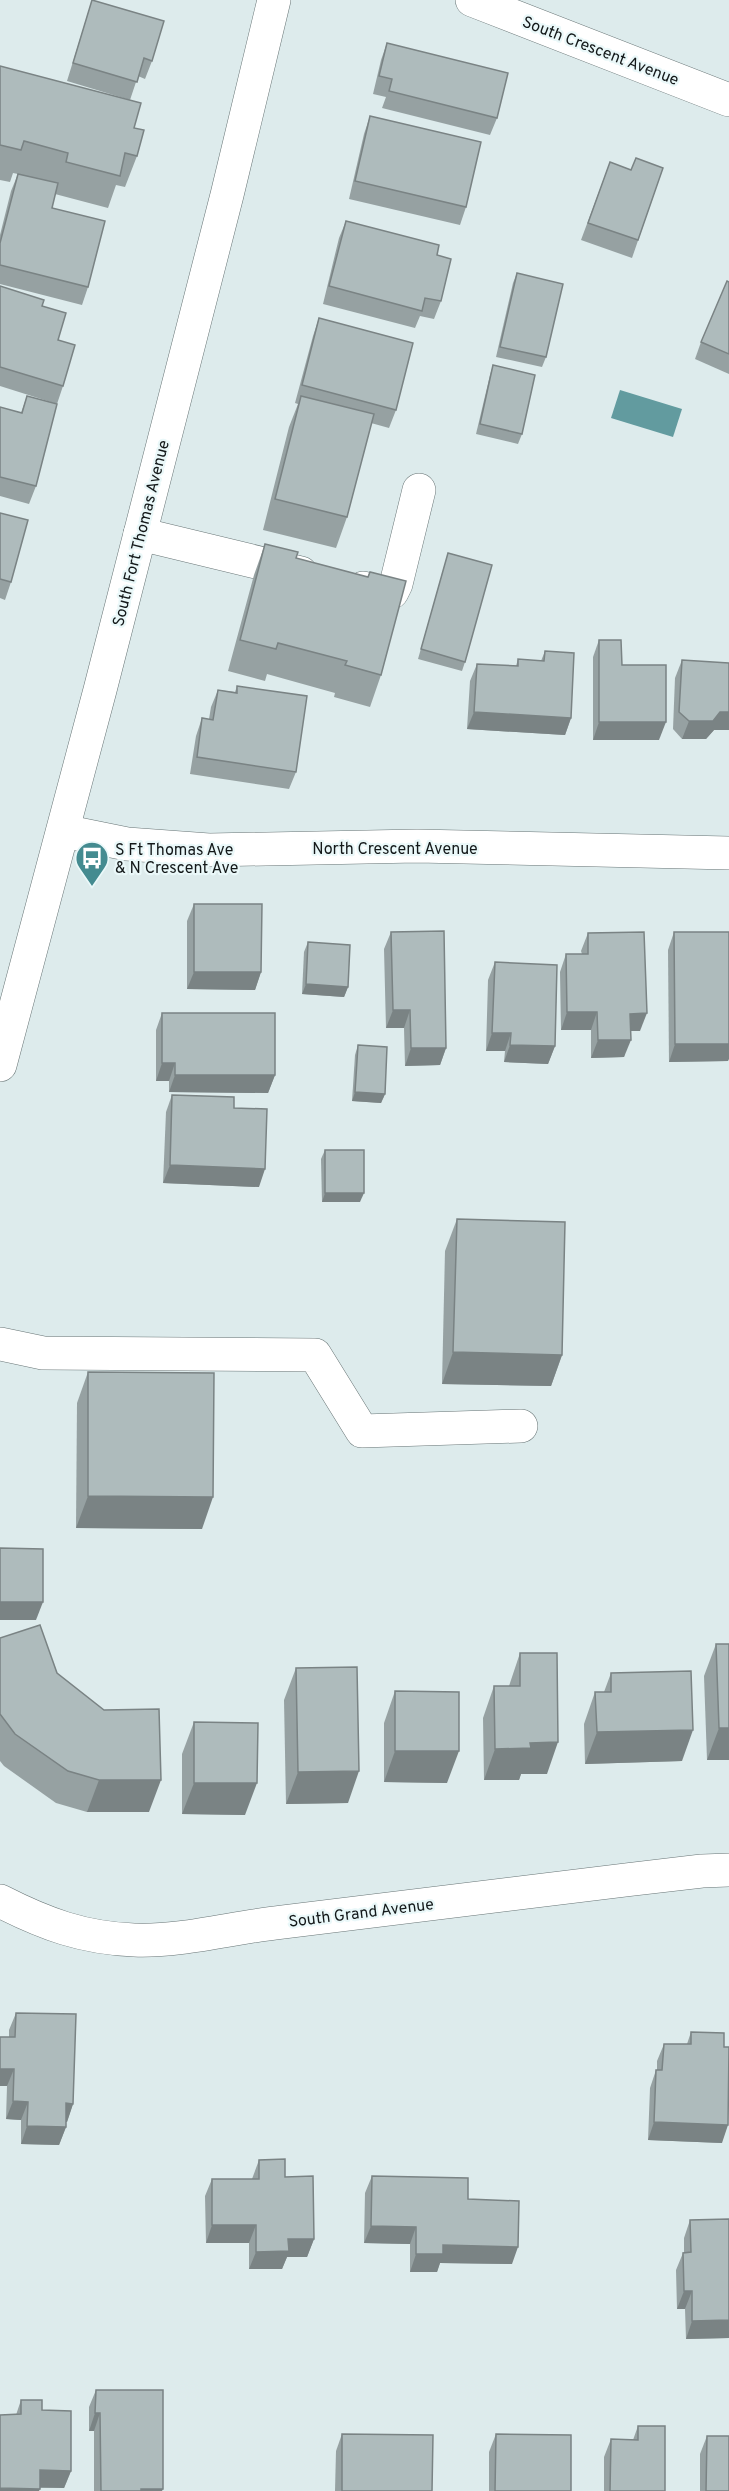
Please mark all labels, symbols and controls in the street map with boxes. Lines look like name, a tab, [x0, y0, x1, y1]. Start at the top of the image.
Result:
street label: South Crescent Avenue	[519, 13, 681, 91]
street label: South Fort Thomas Avenue	[109, 438, 175, 629]
bus stop icon: S Ft Thomas Ave & N Crescent Ave	[74, 840, 110, 887]
street label: North Crescent Avenue	[312, 840, 478, 860]
place label: S Ft Thomas Ave & N Crescent Ave	[115, 841, 238, 879]
street label: South Grand Avenue	[288, 1895, 435, 1933]

